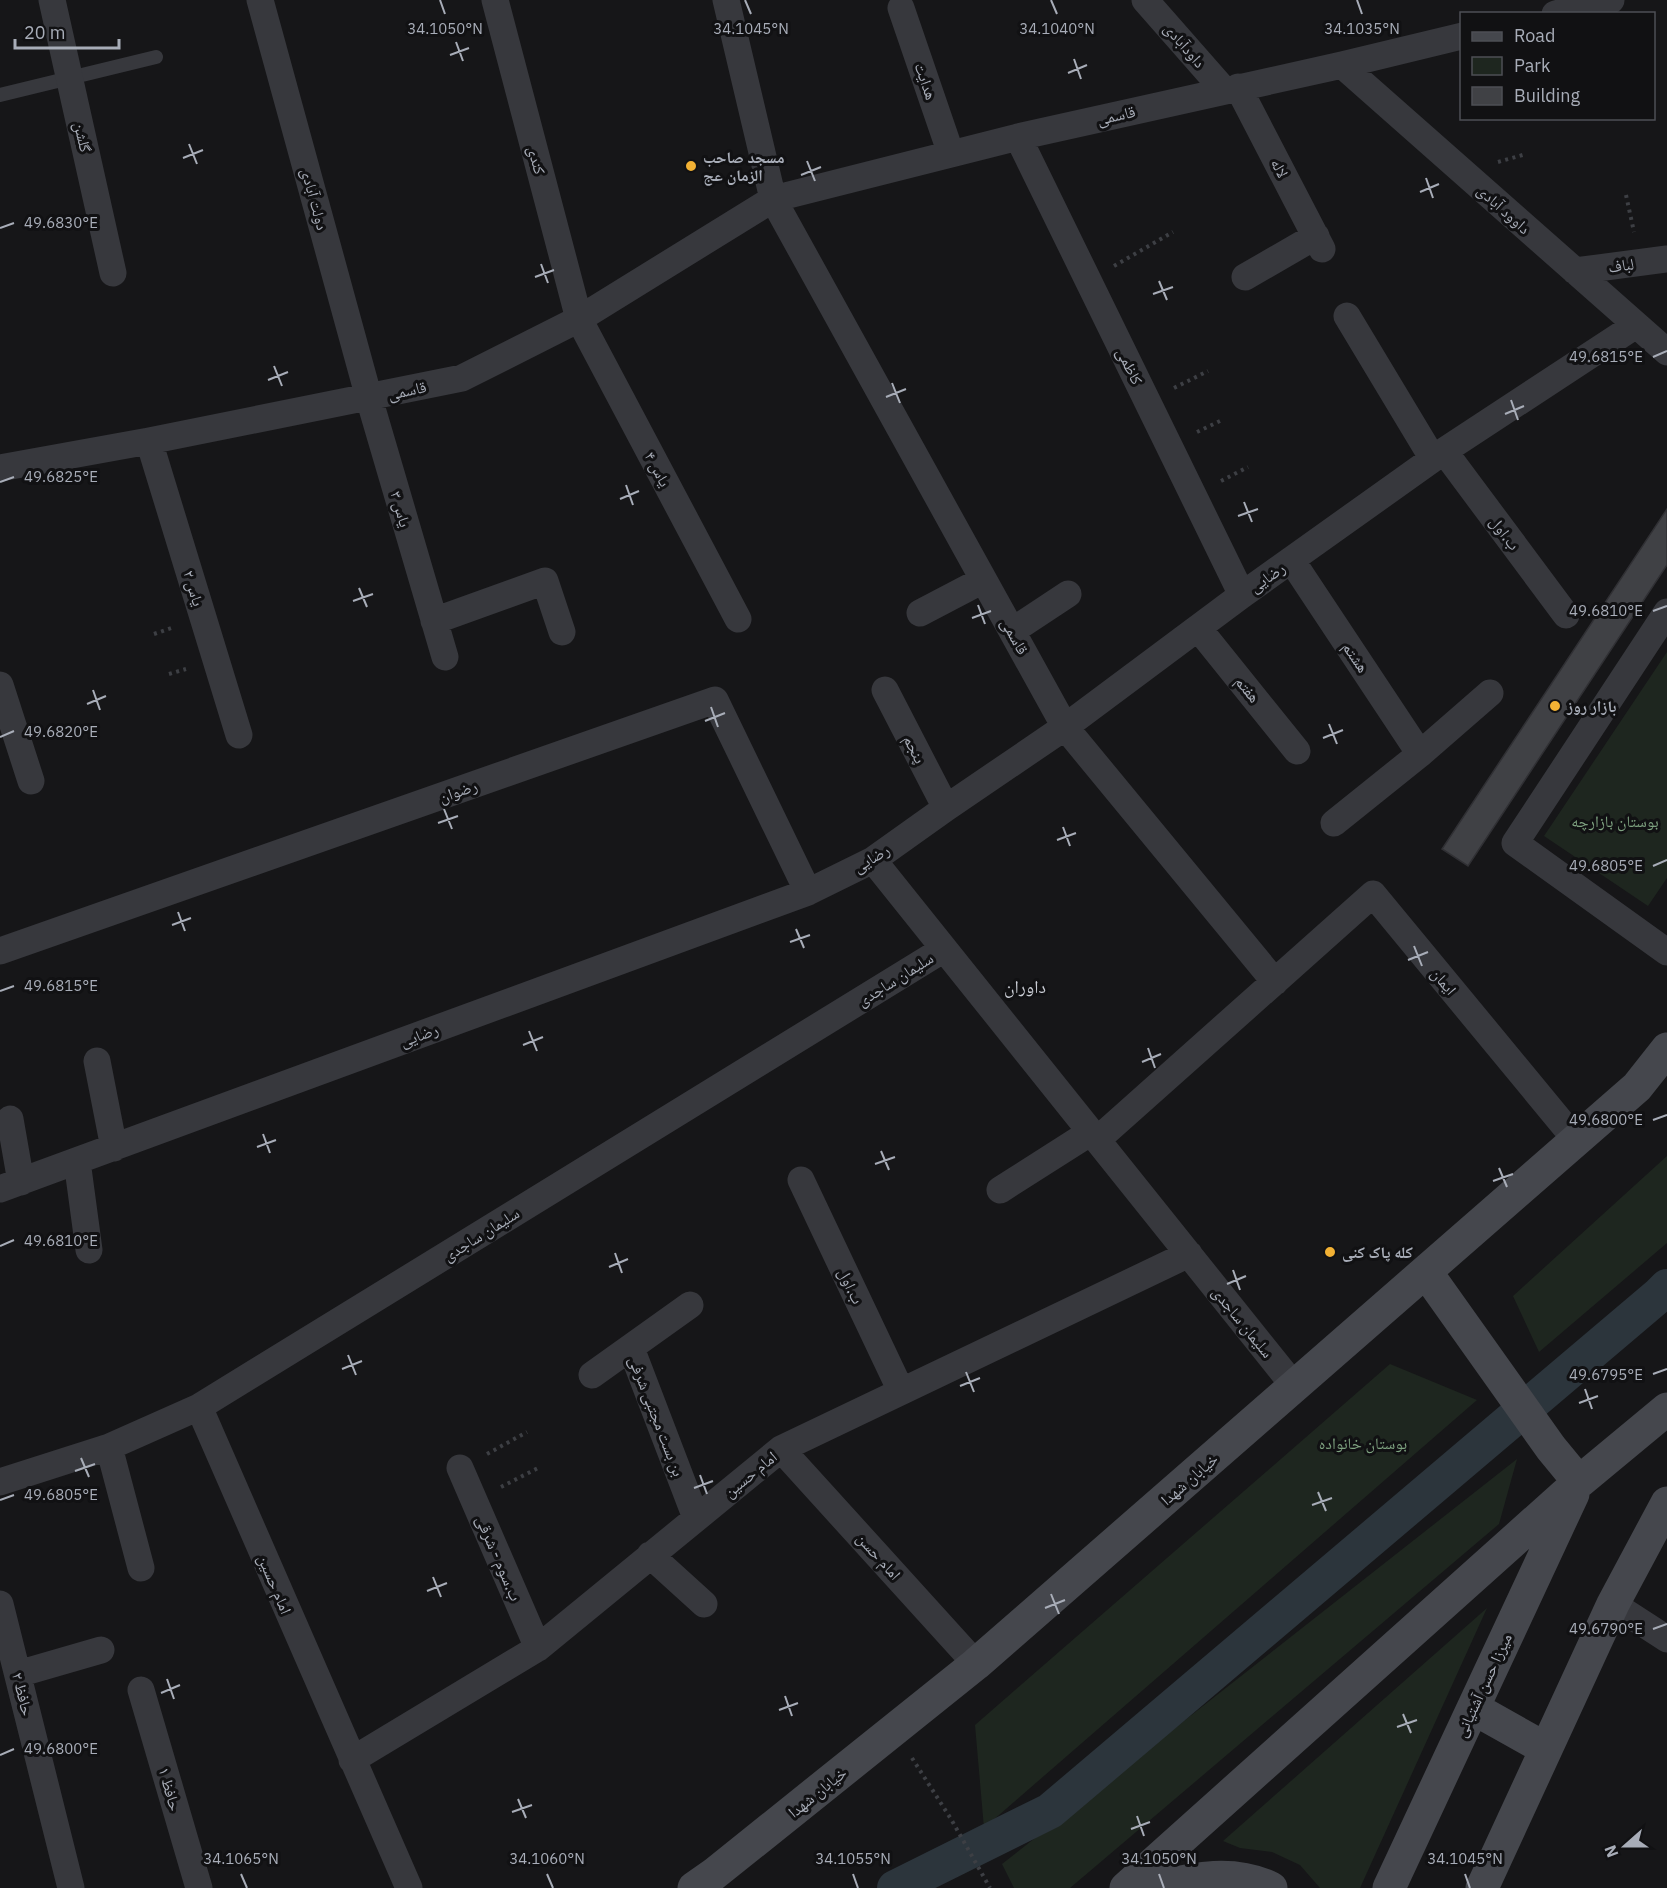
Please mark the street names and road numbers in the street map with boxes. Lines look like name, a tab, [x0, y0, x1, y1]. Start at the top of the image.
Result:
street label: داودآبادی	[1159, 18, 1210, 72]
street label: هدایت	[910, 60, 942, 102]
street label: قاسمی	[1095, 101, 1137, 130]
street label: گلشن	[69, 120, 96, 155]
street label: کندی	[523, 144, 550, 177]
street label: لاله	[1267, 155, 1293, 181]
street label: دولت آبادی	[296, 166, 333, 232]
street label: داوود آبادی	[1473, 180, 1535, 239]
street label: لباف	[1607, 253, 1635, 277]
street label: کاظمی	[1112, 344, 1148, 389]
street label: قاسمی	[386, 376, 428, 405]
street label: یاس ۴	[640, 448, 675, 490]
street label: یاس ۳	[385, 489, 416, 530]
street label: ب.اول	[1485, 512, 1524, 555]
street label: رضایی	[1245, 558, 1289, 597]
street label: یاس ۲	[178, 568, 209, 609]
street label: قاسمی	[996, 614, 1033, 658]
street label: هشتم	[1338, 638, 1374, 677]
street label: هفتم	[1230, 672, 1265, 707]
street label: پنجم	[899, 731, 931, 767]
street label: رضوان	[436, 775, 480, 808]
street label: رضایی	[849, 839, 894, 878]
street label: سلیمان ساجدی	[853, 948, 937, 1011]
street label: ایمان	[1426, 963, 1461, 999]
street label: رضایی	[397, 1019, 441, 1052]
street label: سلیمان ساجدی	[439, 1203, 523, 1266]
street label: ب.اول	[833, 1265, 868, 1308]
street label: سلیمان ساجدی	[1207, 1282, 1278, 1362]
street label: بن بست مجتبی شرفی	[624, 1353, 689, 1479]
street label: امام حسین	[719, 1447, 781, 1502]
street label: خیابان شهدا	[1156, 1449, 1222, 1510]
street label: ب.سوم - شرقی	[471, 1512, 526, 1604]
street label: امام حسن	[852, 1528, 905, 1585]
street label: امام حسین	[253, 1551, 296, 1617]
street label: میرزا حسن آشتیانی	[1450, 1630, 1517, 1741]
street label: حافظ ۲	[8, 1670, 38, 1718]
street label: خیابان شهدا	[784, 1762, 851, 1822]
street label: حافظ ۱	[154, 1765, 186, 1813]

